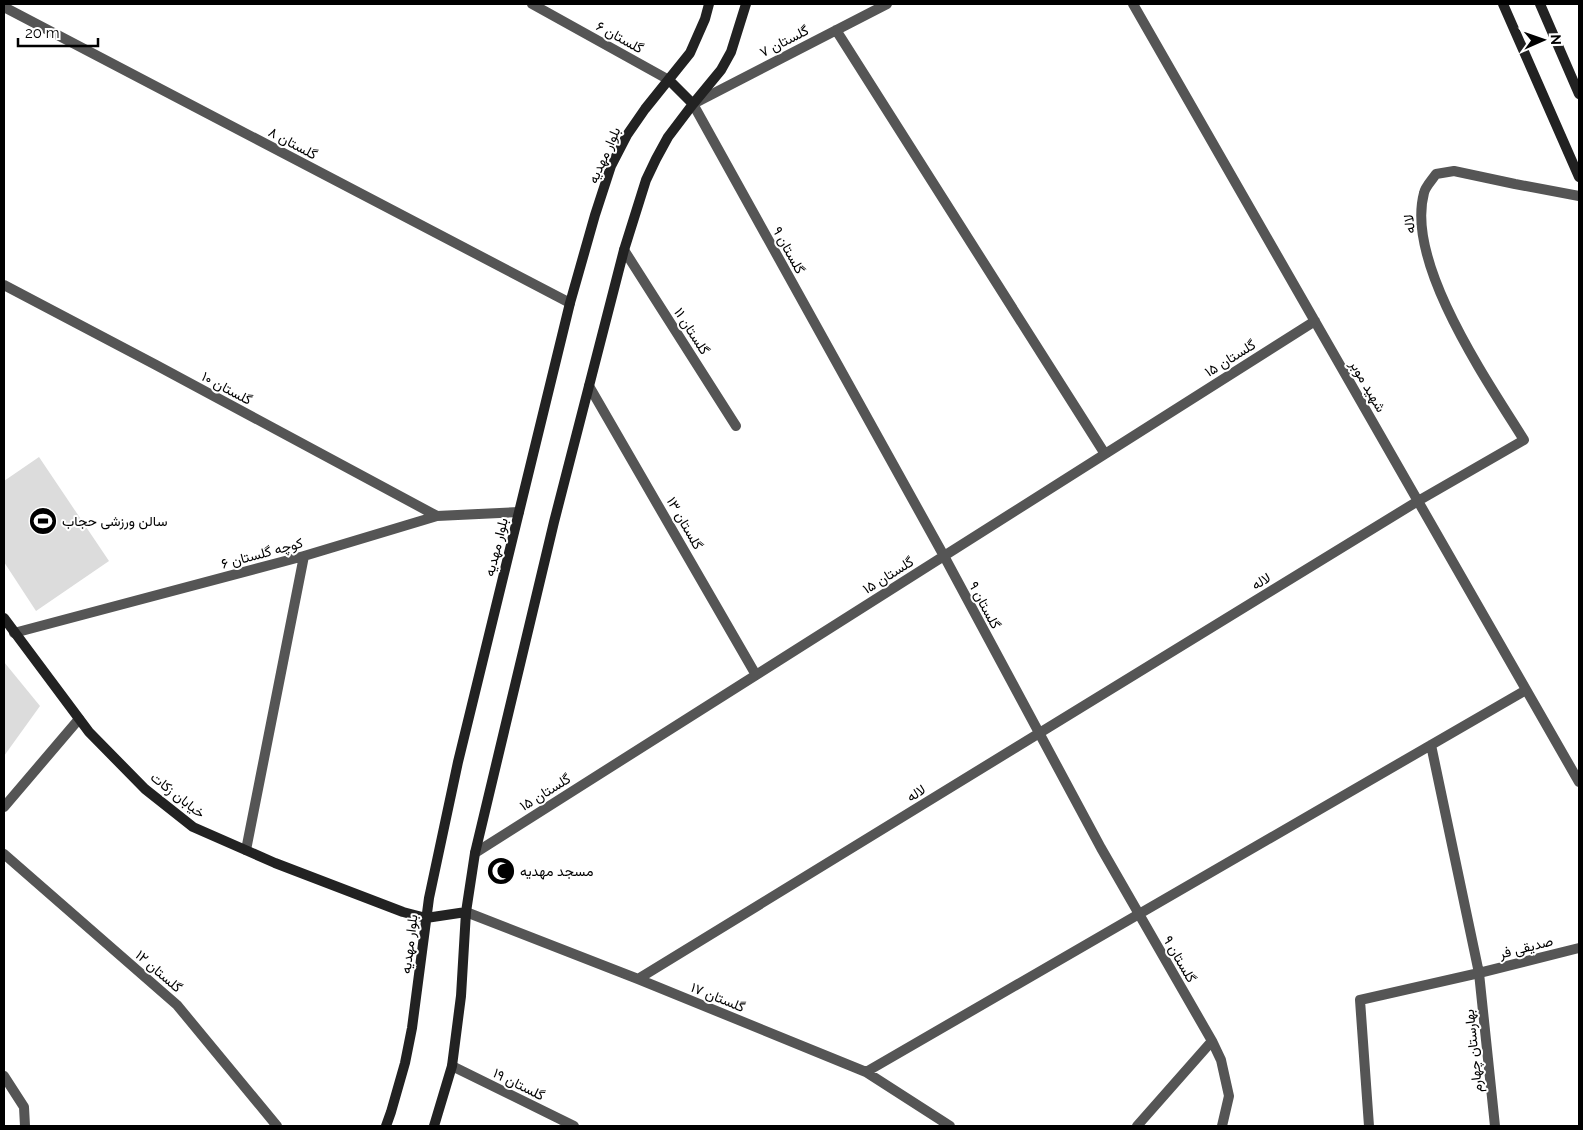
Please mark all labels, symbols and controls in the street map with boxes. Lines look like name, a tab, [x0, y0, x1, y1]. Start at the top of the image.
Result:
scale bar	[18, 15, 98, 47]
north arrow	[1518, 15, 1568, 65]
street label: گلستان ۶	[593, 18, 646, 57]
street label: گلستان ۷	[757, 22, 812, 61]
text: 20 m	[25, 24, 60, 42]
text: N	[1548, 34, 1564, 45]
street label: گلستان ۸	[265, 124, 320, 163]
street label: بلوار مهدیه	[585, 124, 624, 186]
street label: لاله	[1400, 214, 1418, 234]
street label: گلستان ۹	[769, 224, 808, 277]
street label: گلستان ۱۱	[670, 305, 713, 358]
street label: گلستان ۱۵	[1202, 336, 1259, 381]
street label: شهید موبر	[1345, 356, 1389, 415]
street label: گلستان ۱۰	[199, 368, 255, 409]
street label: گلستان ۱۳	[663, 494, 706, 553]
sports icon: سالن ورزشی حجاب	[28, 506, 58, 536]
place label: سالن ورزشی حجاب	[62, 513, 167, 530]
street label: بلوار مهدیه	[481, 516, 512, 578]
street label: کوچه گلستان ۶	[219, 534, 305, 574]
street label: گلستان ۱۵	[860, 553, 917, 598]
street label: لاله	[1249, 569, 1273, 593]
street label: گلستان ۹	[965, 579, 1004, 632]
street label: خیابان زکات	[147, 769, 208, 822]
street label: گلستان ۱۵	[517, 770, 574, 815]
street label: لاله	[904, 781, 928, 805]
mosque icon: مسجد مهدیه	[486, 856, 516, 886]
place label: مسجد مهدیه	[520, 863, 593, 880]
street label: بلوار مهدیه	[397, 913, 422, 975]
street label: گلستان ۹	[1159, 933, 1200, 986]
street label: صدیقی فر	[1496, 933, 1555, 963]
street label: گلستان ۱۲	[132, 947, 185, 996]
street label: گلستان ۱۷	[688, 979, 747, 1016]
street label: بهارستان چهارم	[1461, 1008, 1487, 1093]
street label: گلستان ۱۹	[490, 1065, 547, 1104]

